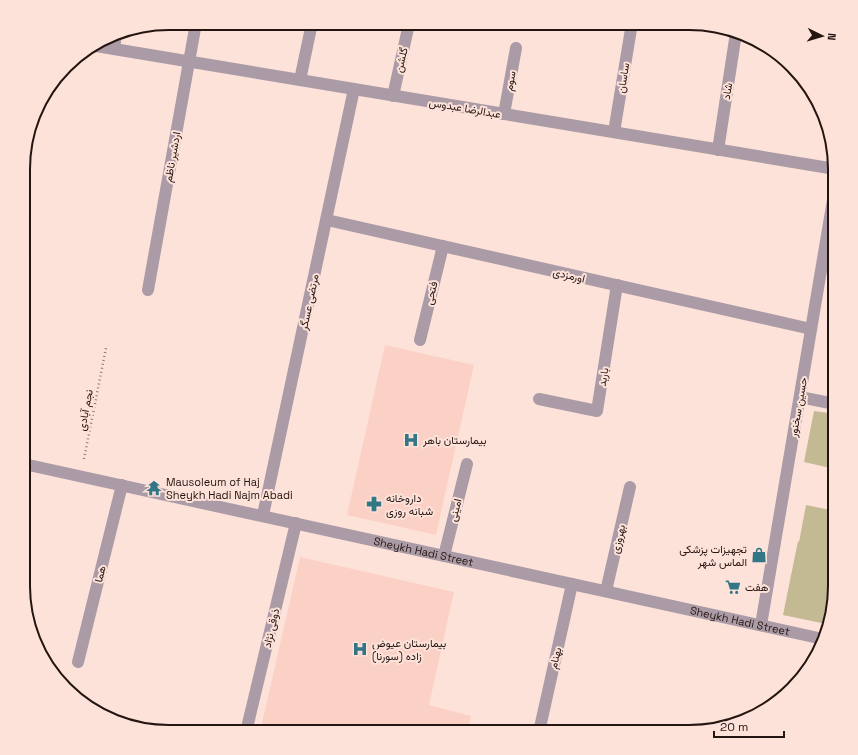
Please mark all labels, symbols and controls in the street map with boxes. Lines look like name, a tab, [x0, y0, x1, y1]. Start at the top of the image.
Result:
north arrow	[802, 16, 842, 56]
text: N	[825, 33, 839, 41]
street label: گلشن	[391, 46, 411, 74]
street label: ساسان	[614, 62, 632, 94]
street label: سوم	[501, 70, 520, 92]
street label: شاد	[719, 81, 735, 100]
street label: عبدالرضا عبدوس	[428, 95, 502, 121]
street label: اردشیر ناظم	[161, 131, 184, 184]
street label: اورمزدی	[552, 265, 586, 285]
street label: مرتضی عسگر	[296, 273, 322, 332]
street label: فتحی	[422, 280, 440, 306]
street label: باربد	[595, 367, 611, 387]
street label: حسین سخنور	[786, 376, 810, 439]
street label: نجم آبادی	[74, 388, 97, 432]
hospital icon: بیمارستان باهر	[402, 431, 420, 449]
place label: بیمارستان باهر	[422, 433, 486, 447]
place label: Mausoleum of Haj Sheykh Hadi Najm Abadi	[166, 475, 293, 502]
temple icon: Mausoleum of Haj Sheykh Hadi Najm Abadi	[145, 479, 163, 497]
place label: داروخانه شبانه روزی	[386, 491, 433, 518]
pharmacy icon: داروخانه شبانه روزی	[365, 495, 383, 513]
street label: امینی	[445, 497, 465, 523]
street label: بهروزی	[608, 523, 628, 555]
street label: Sheykh Hadi Street	[372, 534, 475, 569]
place label: تجهیزات پزشکی الماس شهر	[679, 542, 748, 569]
shop icon: تجهیزات پزشکی الماس شهر	[750, 546, 768, 564]
street label: هما	[91, 564, 109, 584]
supermarket icon: هفت	[724, 578, 742, 596]
place label: هفت	[745, 580, 769, 594]
street label: Sheykh Hadi Street	[689, 603, 791, 639]
street label: ذوقی نژاد	[260, 607, 282, 649]
place label: بیمارستان عیوض زاده (سورنا)	[372, 636, 446, 663]
hospital icon: بیمارستان عیوض زاده (سورنا)	[351, 640, 369, 658]
street label: بهنام	[546, 646, 565, 670]
scale bar	[714, 713, 784, 739]
text: 20 m	[720, 719, 748, 735]

